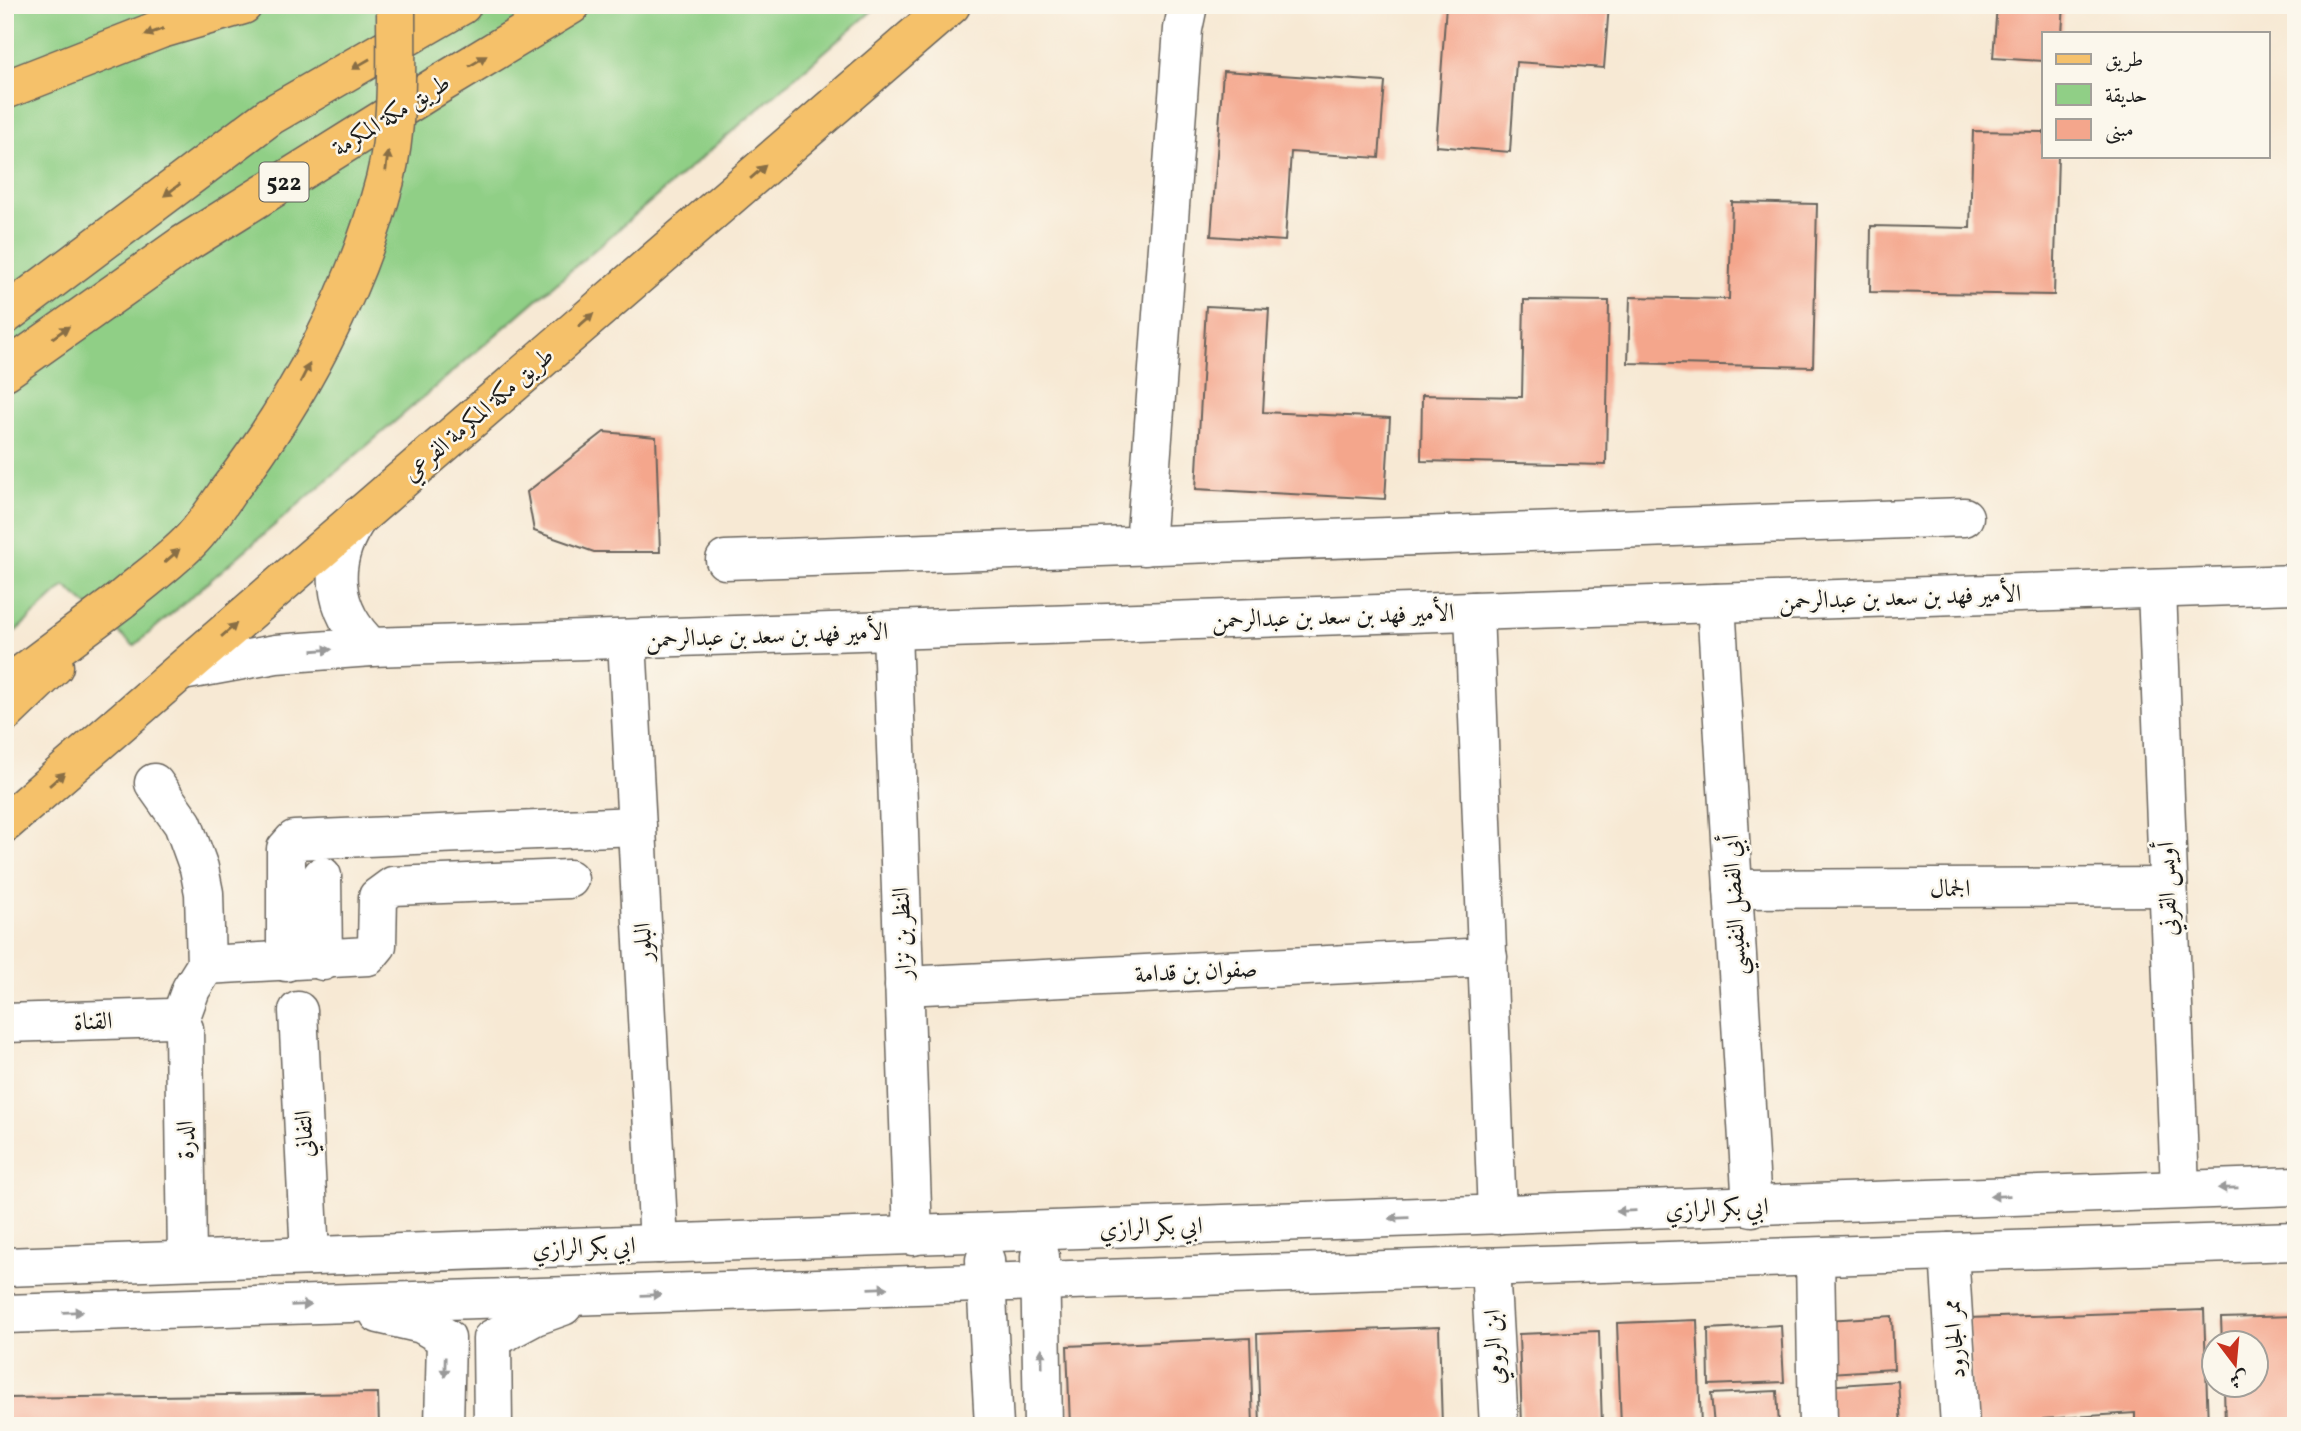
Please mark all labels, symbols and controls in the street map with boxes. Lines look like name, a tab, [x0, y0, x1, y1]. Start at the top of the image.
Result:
one-way arrow	[144, 27, 165, 38]
legend	[2042, 32, 2270, 158]
text: طريق	[2105, 46, 2143, 75]
one-way arrow	[468, 55, 487, 67]
one-way arrow	[351, 58, 370, 70]
street label: طريق مكة المكرمة	[327, 67, 458, 166]
text: حديقة	[2105, 82, 2148, 111]
text: مبنى	[2105, 116, 2134, 145]
one-way arrow	[382, 150, 393, 172]
road number: 522	[260, 162, 308, 202]
one-way arrow	[750, 165, 767, 180]
one-way arrow	[163, 183, 181, 197]
one-way arrow	[577, 312, 595, 328]
one-way arrow	[52, 325, 70, 339]
street label: طريق مكة المكرمة الفرعي	[396, 340, 562, 491]
one-way arrow	[300, 363, 311, 383]
one-way arrow	[164, 549, 181, 564]
street label: الأمير فهد بن سعد بن عبدالرحمن	[1778, 577, 2022, 620]
street label: الأمير فهد بن سعد بن عبدالرحمن	[1211, 596, 1455, 639]
street label: الأمير فهد بن سعد بن عبدالرحمن	[645, 615, 889, 658]
one-way arrow	[220, 622, 238, 638]
one-way arrow	[311, 644, 333, 655]
one-way arrow	[48, 771, 66, 787]
street label: أبي الفضل النفيسي	[1713, 833, 1760, 976]
street label: أويس القرني	[2148, 841, 2188, 937]
street label: الجمال	[1930, 873, 1970, 907]
street label: النظر بن نزار	[885, 886, 923, 982]
street label: البلور	[627, 922, 663, 964]
street label: صفوان بن قدامة	[1134, 953, 1258, 993]
street label: القناة	[73, 1005, 113, 1041]
street label: التفاني	[288, 1109, 324, 1158]
street label: الدرة	[170, 1120, 204, 1160]
one-way arrow	[2216, 1182, 2238, 1193]
street label: ابي بكر الرازي	[1665, 1191, 1769, 1229]
one-way arrow	[1989, 1191, 2011, 1202]
one-way arrow	[1615, 1205, 1637, 1216]
street label: ابي بكر الرازي	[1099, 1210, 1203, 1248]
one-way arrow	[1387, 1213, 1409, 1224]
street label: ابي بكر الرازي	[532, 1230, 636, 1268]
one-way arrow	[867, 1282, 889, 1293]
one-way arrow	[640, 1289, 662, 1300]
street label: ممر الجارود	[1936, 1298, 1976, 1380]
one-way arrow	[290, 1300, 312, 1311]
one-way arrow	[63, 1306, 85, 1318]
street label: ابن الرومي	[1477, 1308, 1515, 1386]
north arrow	[2200, 1330, 2270, 1400]
one-way arrow	[1036, 1346, 1048, 1368]
one-way arrow	[439, 1357, 451, 1379]
text: ش	[2226, 1363, 2252, 1394]

